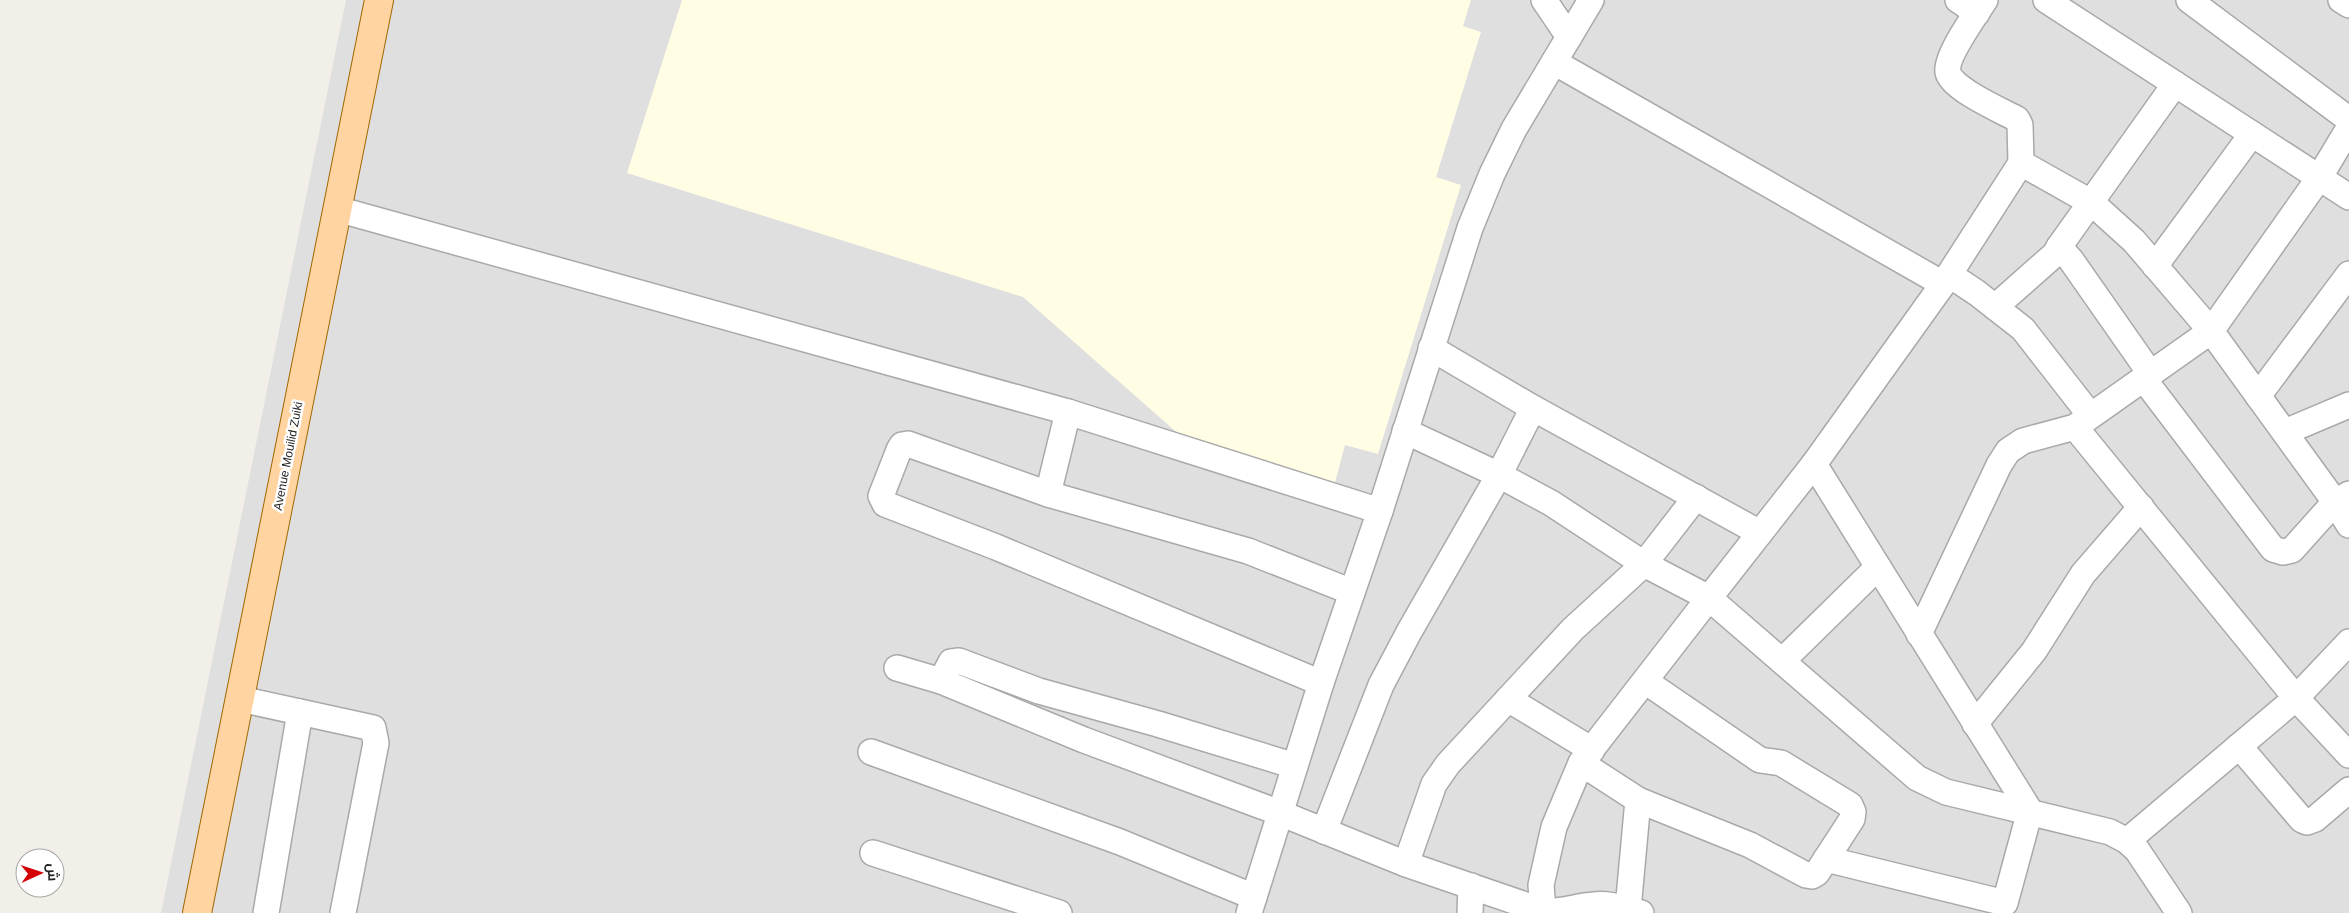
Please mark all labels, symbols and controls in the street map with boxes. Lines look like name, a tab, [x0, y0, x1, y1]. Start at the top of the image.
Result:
street label: Avenue Mouilid Zuiki	[271, 400, 305, 512]
north arrow	[15, 848, 65, 898]
text: ش	[44, 863, 61, 882]

